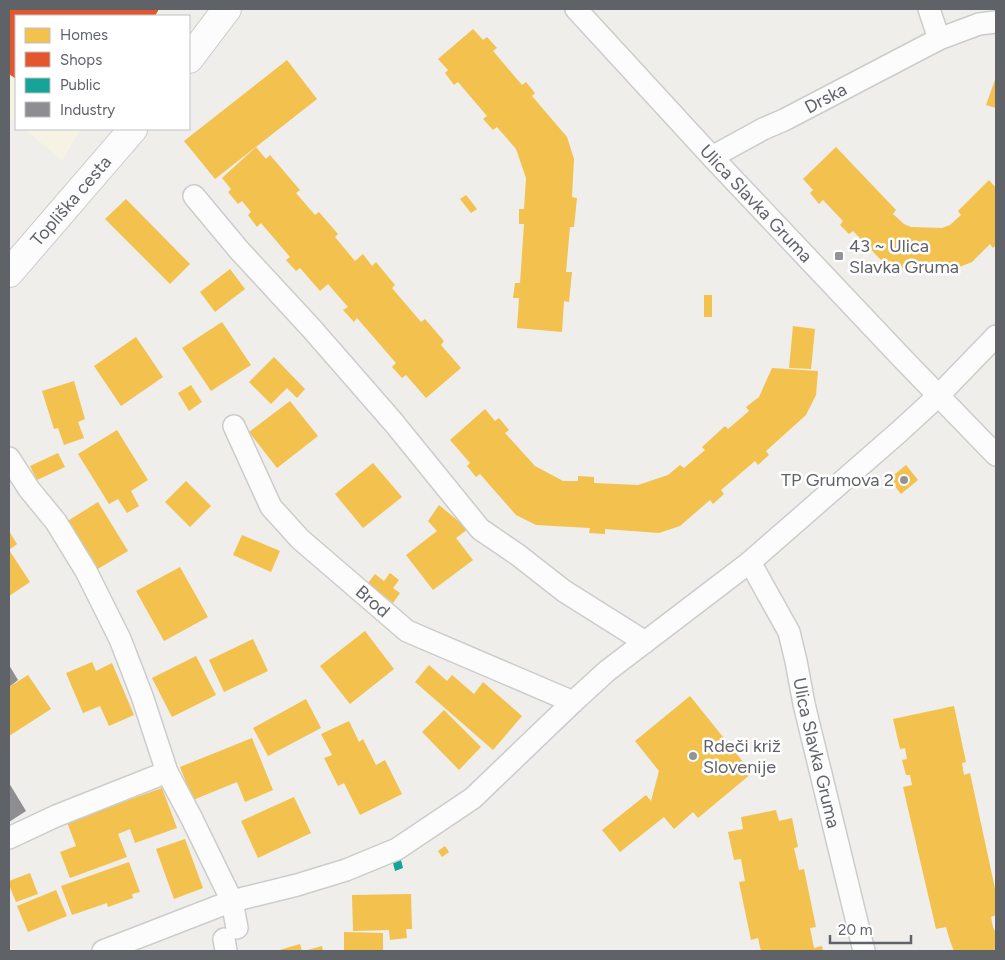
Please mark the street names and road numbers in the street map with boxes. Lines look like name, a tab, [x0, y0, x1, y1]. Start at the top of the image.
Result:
street label: Drska	[801, 78, 850, 118]
street label: Ulica Slavka Gruma	[695, 140, 817, 267]
street label: Topliška cesta	[26, 151, 116, 251]
street label: Brod	[351, 581, 394, 622]
street label: Ulica Slavka Gruma	[788, 676, 845, 830]

